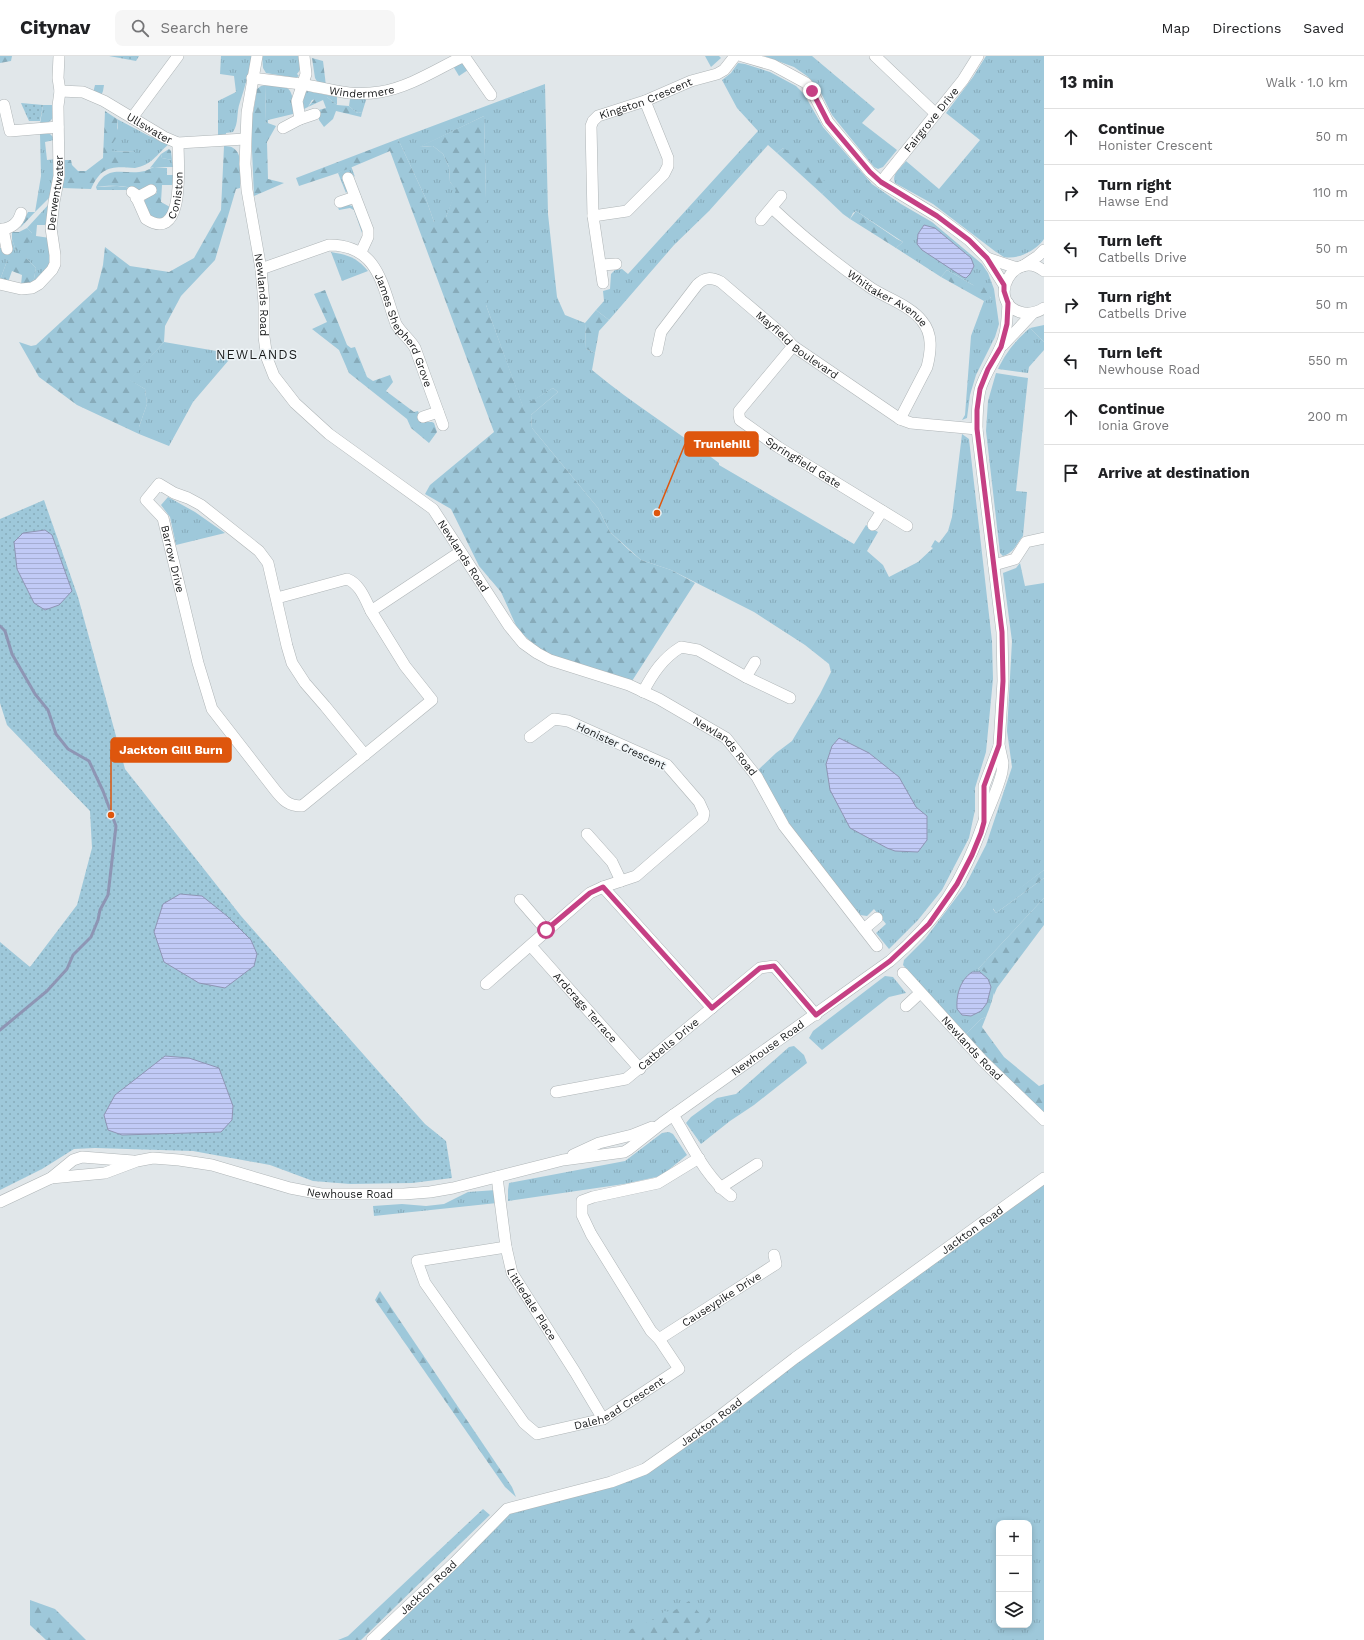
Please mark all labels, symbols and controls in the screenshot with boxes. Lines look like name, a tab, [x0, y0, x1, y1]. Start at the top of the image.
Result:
search box	[115, 10, 395, 46]
text: Citynav	[20, 16, 91, 39]
icon: search	[129, 17, 151, 39]
text: Search here	[161, 19, 248, 37]
text: Map	[1162, 20, 1190, 36]
text: Directions	[1212, 20, 1281, 36]
text: Saved	[1303, 20, 1344, 36]
text: 13 min	[1060, 72, 1114, 92]
street label: Kingston Crescent	[598, 75, 694, 122]
text: Walk · 1.0 km	[1266, 75, 1348, 90]
street label: Windermere	[328, 82, 396, 100]
route end	[803, 82, 821, 100]
street label: Fairgrove Drive	[901, 85, 961, 155]
street label: Ullswater	[125, 110, 175, 146]
text: Continue	[1098, 120, 1165, 138]
icon: ahead	[1060, 126, 1082, 148]
text: 50 m	[1316, 129, 1348, 144]
text: Honister Crescent	[1098, 138, 1213, 153]
street label: Derwentwater	[44, 155, 66, 232]
street label: Coniston	[165, 172, 185, 221]
text: Turn right	[1098, 176, 1171, 194]
icon: right	[1060, 182, 1082, 204]
text: 110 m	[1313, 185, 1348, 200]
text: Hawse End	[1098, 194, 1169, 209]
text: Turn left	[1098, 232, 1162, 250]
icon: left	[1060, 238, 1082, 260]
text: 50 m	[1316, 241, 1348, 256]
text: Catbells Drive	[1098, 250, 1187, 265]
street label: Newlands Road	[252, 252, 271, 336]
street label: Whittaker Avenue	[845, 267, 931, 329]
street label: James Shepherd Grove	[372, 271, 435, 389]
text: Turn right	[1098, 288, 1171, 306]
icon: right	[1060, 294, 1082, 316]
text: 50 m	[1316, 297, 1348, 312]
text: Catbells Drive	[1098, 306, 1187, 321]
street label: Mayfield Boulevard	[753, 308, 841, 381]
text: Turn left	[1098, 344, 1162, 362]
district label: NEWLANDS	[216, 347, 298, 362]
icon: left	[1060, 350, 1082, 372]
text: 550 m	[1308, 353, 1348, 368]
text: Newhouse Road	[1098, 362, 1200, 377]
text: Continue	[1098, 400, 1165, 418]
icon: ahead	[1060, 406, 1082, 428]
text: 200 m	[1307, 409, 1348, 424]
text: Ionia Grove	[1098, 418, 1169, 433]
callout: Trunlehill	[685, 432, 758, 456]
street label: Springfield Gate	[763, 434, 844, 491]
text: Trunlehill	[694, 437, 750, 451]
icon: arrive	[1060, 462, 1082, 484]
text: Arrive at destination	[1098, 464, 1250, 482]
street label: Newlands Road	[435, 517, 491, 594]
street label: Barrow Drive	[158, 524, 187, 594]
street label: Newlands Road	[691, 714, 760, 778]
street label: Honister Crescent	[574, 720, 668, 773]
callout: Jackton Gill Burn	[111, 738, 231, 762]
text: Jackton Gill Burn	[119, 743, 223, 757]
route start	[537, 921, 555, 939]
street label: Ardcrags Terrace	[551, 969, 620, 1045]
street label: Newlands Road	[939, 1013, 1005, 1083]
street label: Catbells Drive	[635, 1015, 701, 1073]
street label: Newhouse Road	[729, 1018, 807, 1078]
street label: Newhouse Road	[306, 1185, 393, 1201]
street label: Jackton Road	[938, 1203, 1005, 1257]
street label: Littledale Place	[505, 1267, 560, 1343]
street label: Causeypike Drive	[679, 1269, 763, 1329]
street label: Dalehead Crescent	[573, 1374, 667, 1432]
street label: Jackton Road	[677, 1395, 744, 1449]
map controls	[996, 1520, 1032, 1628]
button: +	[996, 1520, 1032, 1556]
button: −	[996, 1556, 1032, 1592]
street label: Jackton Road	[397, 1557, 459, 1617]
button: layers	[996, 1592, 1032, 1628]

